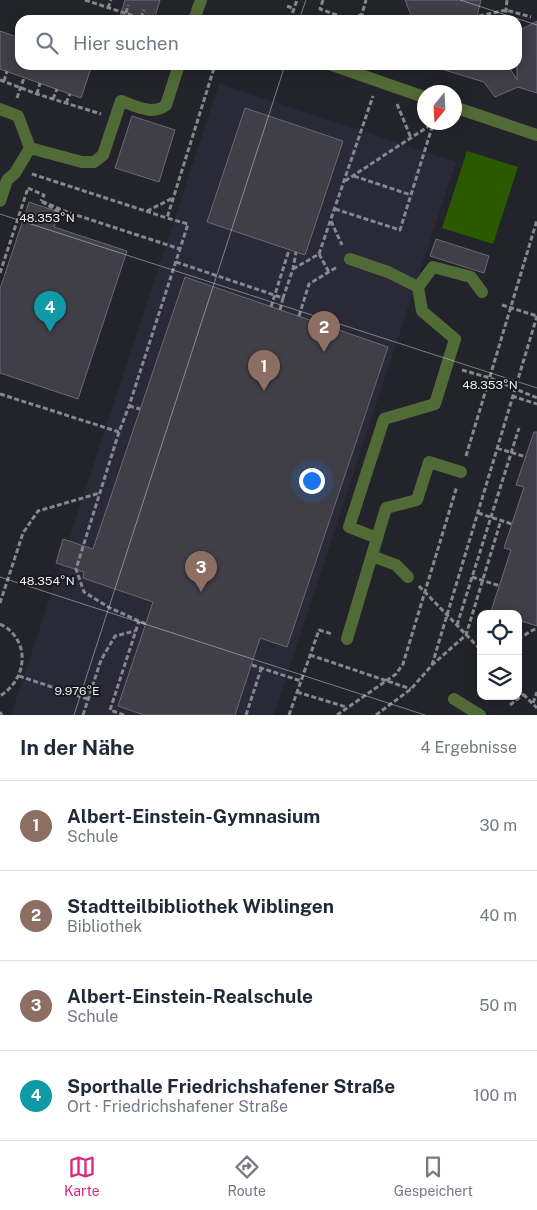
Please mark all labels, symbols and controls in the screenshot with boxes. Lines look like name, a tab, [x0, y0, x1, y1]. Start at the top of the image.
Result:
search box	[15, 15, 522, 70]
icon: search	[33, 29, 61, 57]
text: Hier suchen	[73, 32, 179, 54]
north arrow	[417, 85, 462, 130]
text: 48.353°N	[19, 211, 75, 225]
pin: 4	[34, 291, 66, 332]
pin: 2	[308, 311, 340, 352]
pin: 1	[248, 350, 280, 391]
text: 48.353°N	[462, 378, 518, 392]
your location	[299, 468, 325, 494]
pin: 3	[185, 551, 217, 592]
text: 48.354°N	[19, 574, 75, 588]
map controls	[477, 610, 522, 700]
button: locate	[477, 610, 522, 655]
button: layers	[477, 655, 522, 700]
text: 9.976°E	[55, 684, 99, 698]
text: In der Nähe	[20, 735, 135, 760]
text: 4 Ergebnisse	[421, 738, 517, 757]
text: Albert-Einstein-Gymnasium	[67, 805, 320, 827]
text: 1	[33, 816, 39, 835]
text: 30 m	[480, 816, 517, 835]
text: Schule	[67, 827, 118, 846]
text: Stadtteilbibliothek Wiblingen	[67, 895, 334, 917]
text: 2	[31, 906, 41, 925]
text: 40 m	[479, 906, 517, 925]
text: Bibliothek	[67, 917, 142, 936]
text: Albert-Einstein-Realschule	[67, 985, 313, 1007]
text: 3	[31, 996, 41, 1015]
text: 50 m	[479, 996, 517, 1015]
text: Schule	[67, 1007, 118, 1026]
text: Sporthalle Friedrichshafener Straße	[67, 1075, 395, 1097]
text: 4	[31, 1086, 41, 1105]
text: 100 m	[473, 1086, 517, 1105]
text: Ort · Friedrichshafener Straße	[67, 1097, 288, 1116]
tab: Karte	[64, 1153, 100, 1199]
tab: Route	[227, 1153, 266, 1199]
tab: Gespeichert	[394, 1153, 473, 1199]

